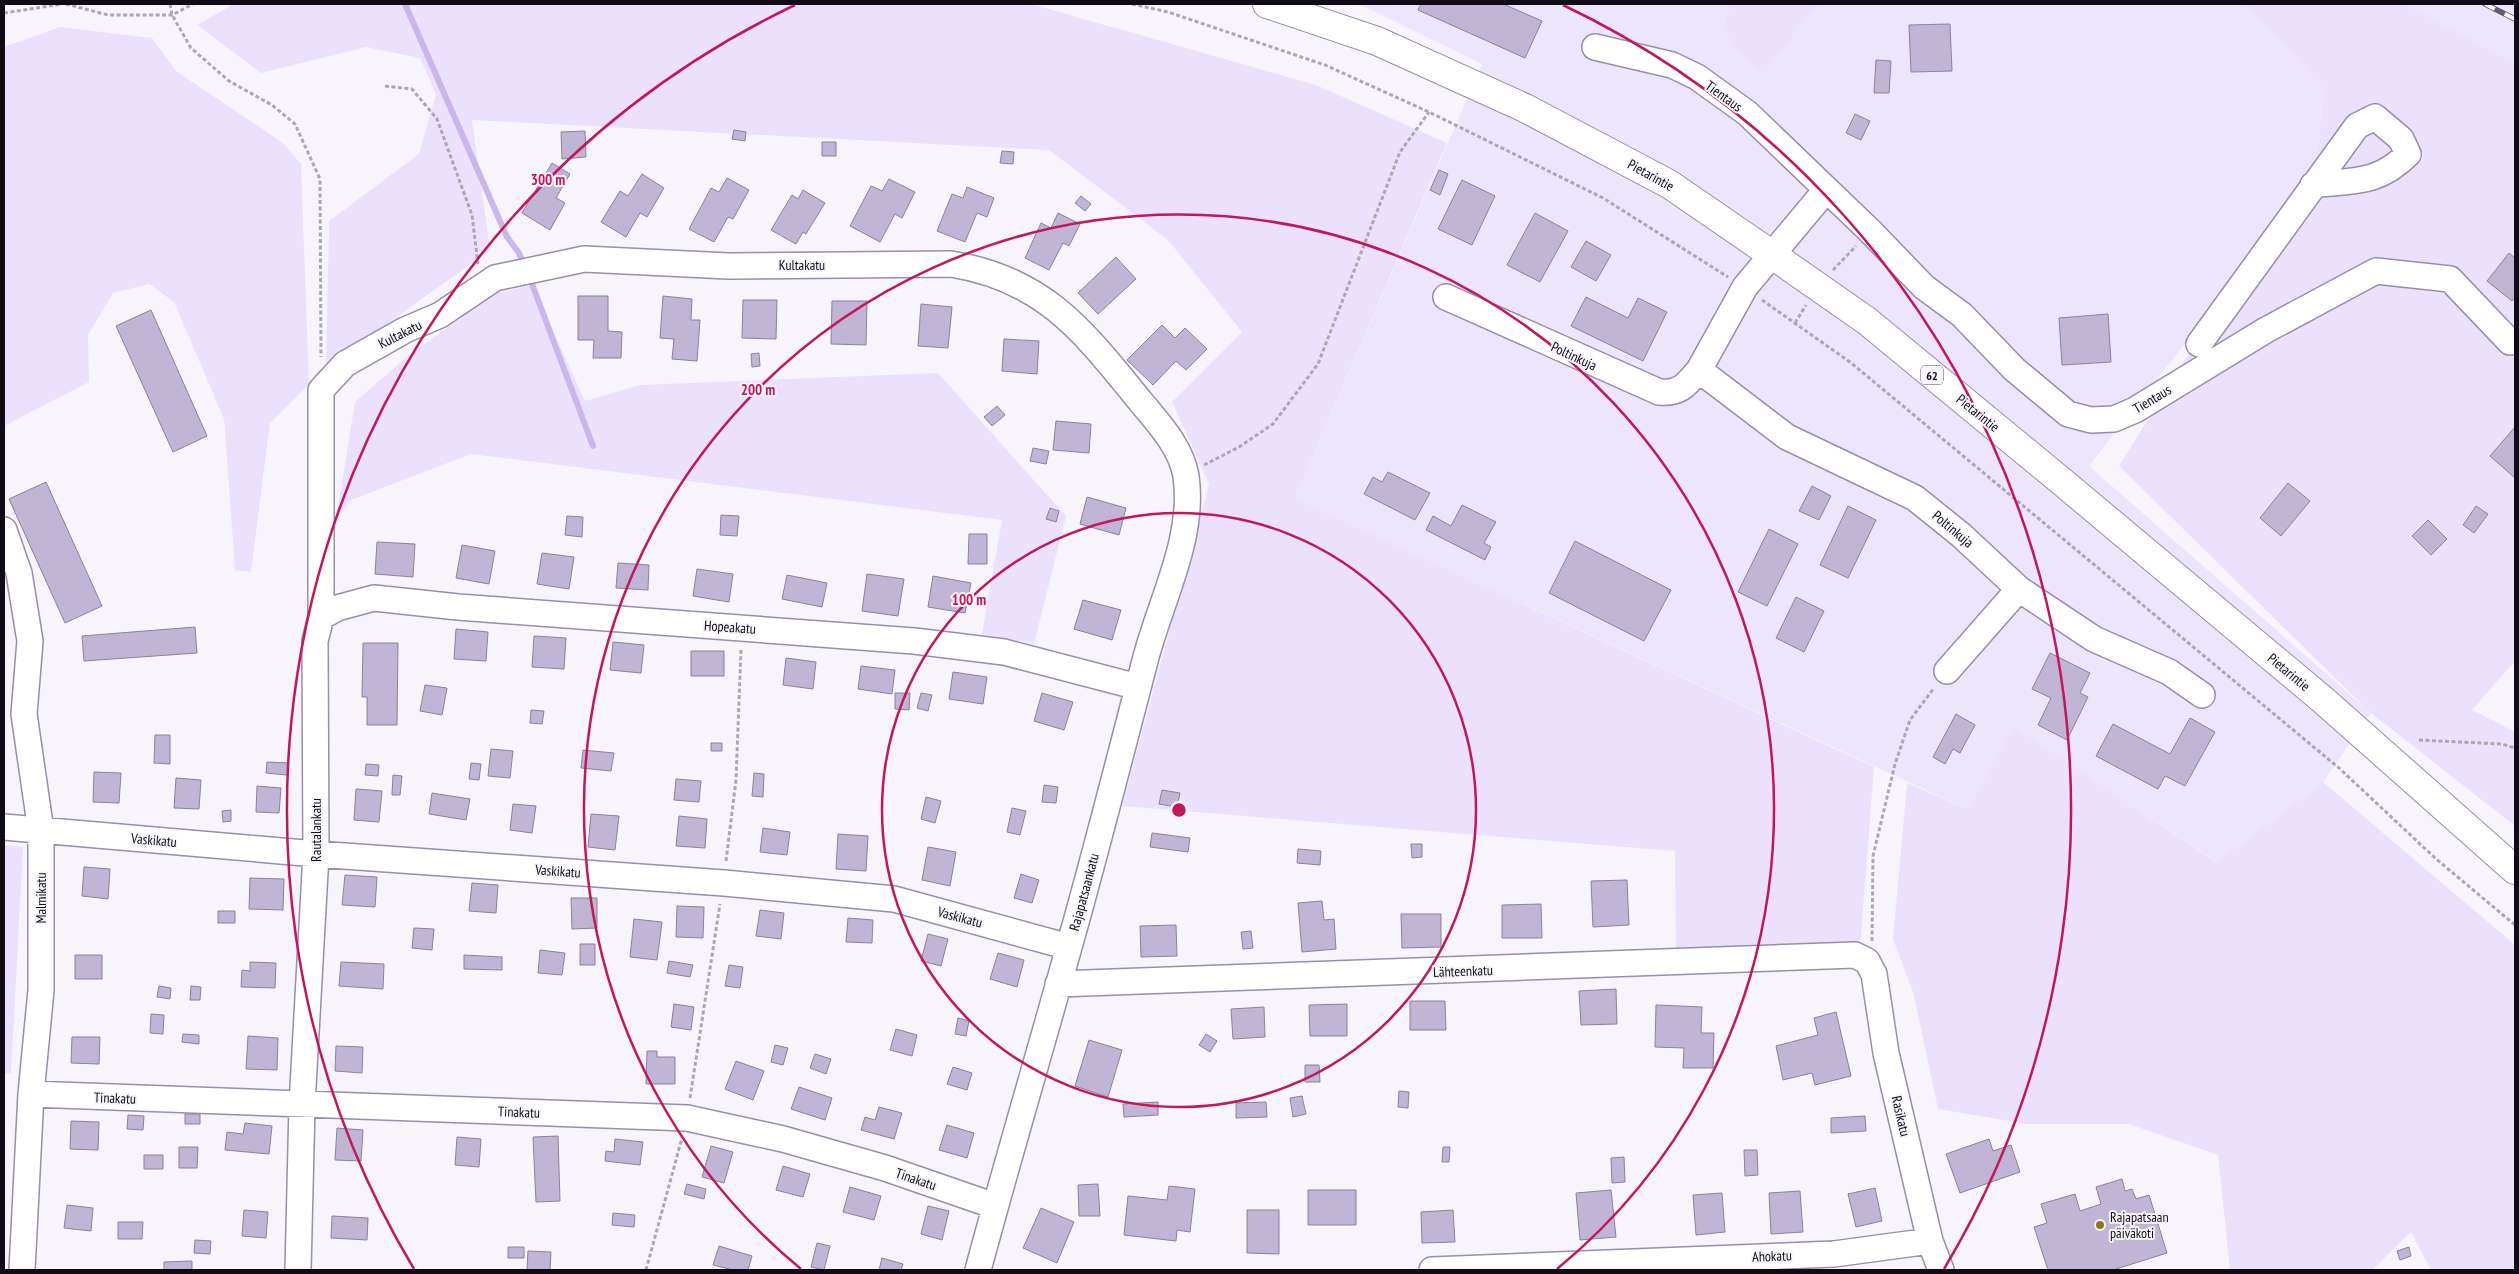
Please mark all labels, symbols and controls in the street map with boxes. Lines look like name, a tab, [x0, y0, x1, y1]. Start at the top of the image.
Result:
street label: Tientaus	[1702, 77, 1746, 116]
street label: Pietarintie	[1625, 155, 1678, 195]
text: 300 m	[531, 170, 565, 189]
street label: Kultakatu	[779, 256, 825, 274]
street label: Kultakatu	[375, 315, 425, 353]
street label: Poltinkuja	[1548, 338, 1600, 374]
road number: 62	[1921, 366, 1943, 384]
text: 200 m	[741, 380, 775, 399]
street label: Tientaus	[2130, 380, 2175, 417]
street label: Pietarintie	[1953, 390, 2003, 436]
street label: Poltinkuja	[1929, 507, 1977, 551]
text: 100 m	[952, 590, 986, 609]
street label: Hopeakatu	[703, 616, 757, 638]
street label: Pietarintie	[2264, 649, 2314, 695]
street label: Rautalankatu	[307, 798, 325, 862]
centre of rings	[1170, 801, 1188, 819]
street label: Vaskikatu	[129, 829, 178, 851]
street label: Rajapatsaankatu	[1065, 851, 1103, 933]
street label: Vaskikatu	[534, 860, 581, 882]
street label: Malmikatu	[32, 873, 50, 923]
street label: Vaskikatu	[935, 902, 984, 932]
street label: Lähteenkatu	[1433, 961, 1493, 981]
street label: Tinakatu	[94, 1088, 136, 1108]
street label: Rasikatu	[1888, 1094, 1914, 1138]
street label: Tinakatu	[498, 1102, 540, 1122]
street label: Tinakatu	[893, 1164, 939, 1194]
place label: Rajapatsaan päiväkoti	[2110, 1208, 2169, 1242]
marker: Rajapatsaan päiväkoti	[2094, 1219, 2106, 1231]
street label: Ahokatu	[1752, 1246, 1792, 1266]

